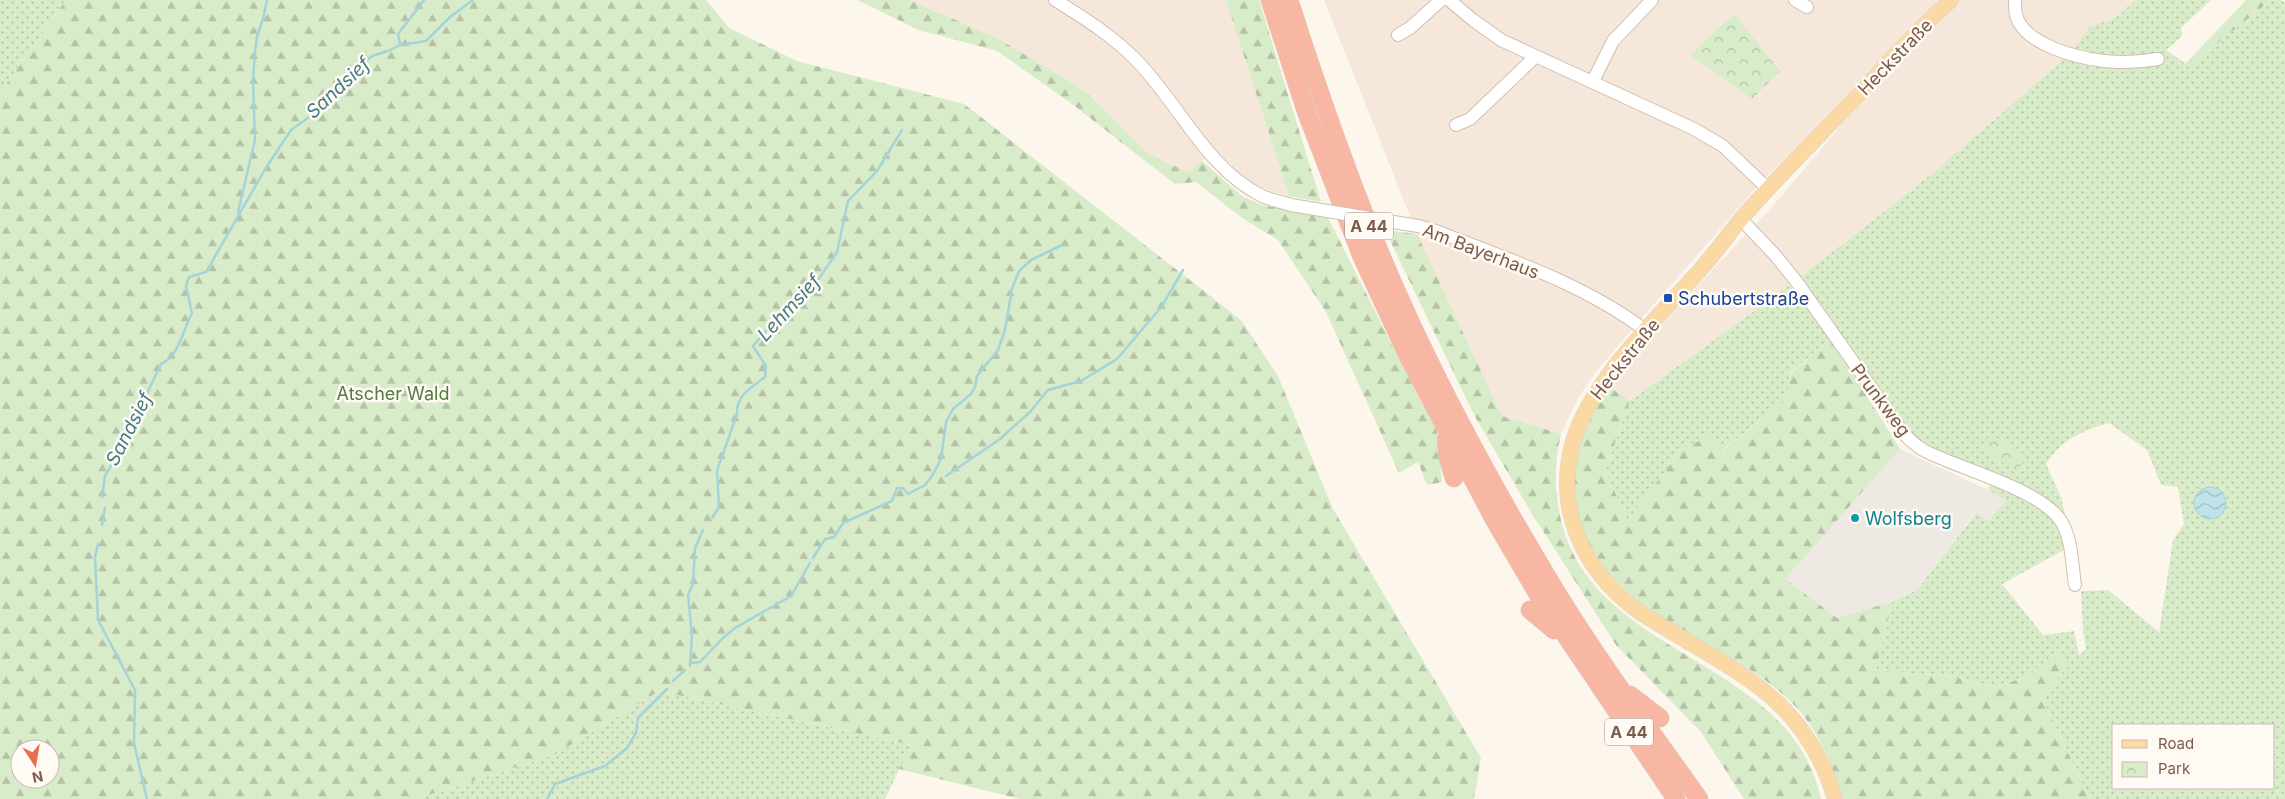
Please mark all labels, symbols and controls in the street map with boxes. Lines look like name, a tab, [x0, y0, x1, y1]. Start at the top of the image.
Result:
street label: Heckstraße	[1853, 14, 1937, 100]
water label: Sandsief	[301, 51, 376, 123]
road number: A 44	[1345, 212, 1393, 240]
street label: Am Bayerhaus	[1420, 219, 1542, 283]
water label: Lehmsief	[753, 269, 827, 346]
place label: Schubertstraße	[1678, 288, 1809, 309]
marker: Schubertstraße	[1662, 292, 1674, 304]
street label: Heckstraße	[1586, 314, 1664, 404]
street label: Prunkweg	[1847, 360, 1915, 440]
park label: Atscher Wald	[337, 383, 449, 404]
water label: Sandsief	[101, 387, 158, 470]
place label: Wolfsberg	[1865, 508, 1952, 529]
marker: Wolfsberg	[1849, 512, 1861, 524]
road number: A 44	[1605, 719, 1653, 746]
legend	[2112, 724, 2275, 789]
text: Road	[2158, 734, 2194, 753]
north arrow	[10, 739, 60, 789]
text: Park	[2158, 759, 2191, 778]
text: N	[31, 768, 45, 787]

